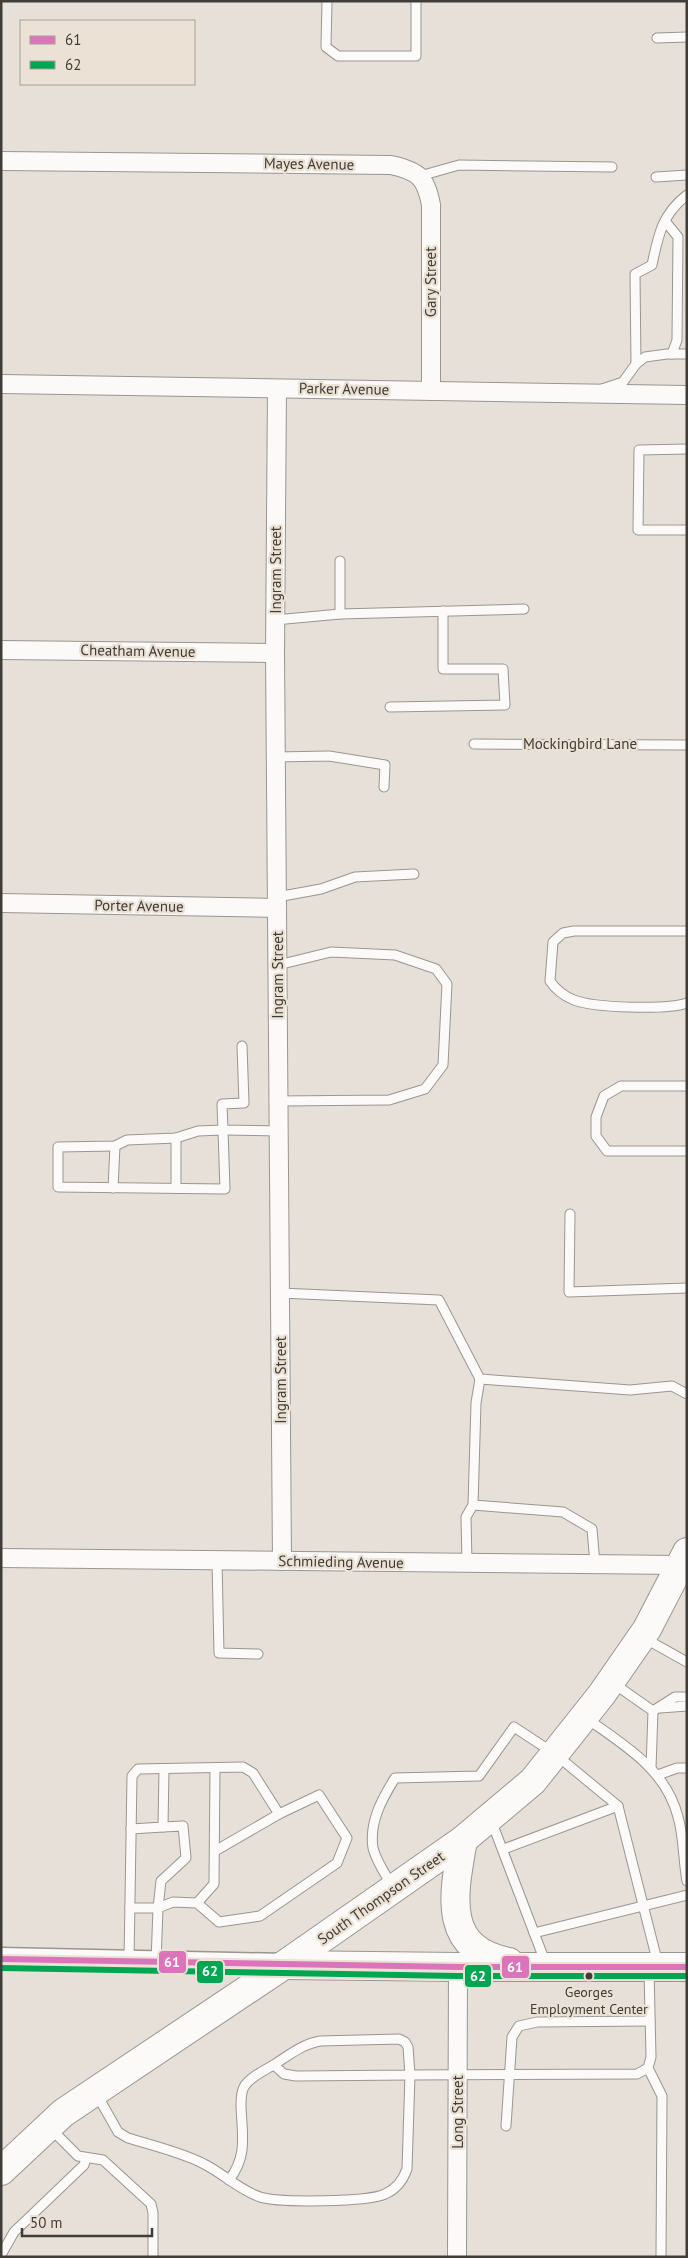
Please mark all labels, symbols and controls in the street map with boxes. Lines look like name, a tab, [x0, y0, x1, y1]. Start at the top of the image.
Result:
legend	[20, 20, 195, 85]
text: 61	[65, 30, 81, 49]
text: 62	[65, 55, 81, 74]
street label: Mayes Avenue	[264, 153, 354, 174]
street label: Gary Street	[421, 247, 440, 317]
street label: Parker Avenue	[299, 378, 389, 399]
street label: Ingram Street	[266, 526, 285, 614]
street label: Cheatham Avenue	[80, 640, 196, 661]
street label: Mockingbird Lane	[523, 734, 637, 753]
street label: Porter Avenue	[94, 895, 184, 916]
street label: Ingram Street	[268, 931, 287, 1019]
street label: Ingram Street	[271, 1336, 290, 1424]
street label: Schmieding Avenue	[278, 1551, 404, 1572]
street label: South Thompson Street	[314, 1847, 448, 1949]
line badge: 61	[158, 1950, 187, 1974]
text: 61	[164, 1953, 180, 1971]
line badge: 61	[501, 1955, 530, 1979]
text: 61	[507, 1958, 523, 1976]
line badge: 62	[196, 1960, 224, 1984]
text: 62	[202, 1962, 218, 1980]
line badge: 62	[464, 1964, 492, 1988]
text: 62	[470, 1967, 486, 1985]
marker: Georges Employment Center	[584, 1971, 594, 1981]
place label: Georges Employment Center	[530, 1983, 648, 2018]
street label: Long Street	[448, 2075, 467, 2149]
scale bar	[22, 2206, 152, 2238]
text: 50 m	[30, 2213, 63, 2232]

